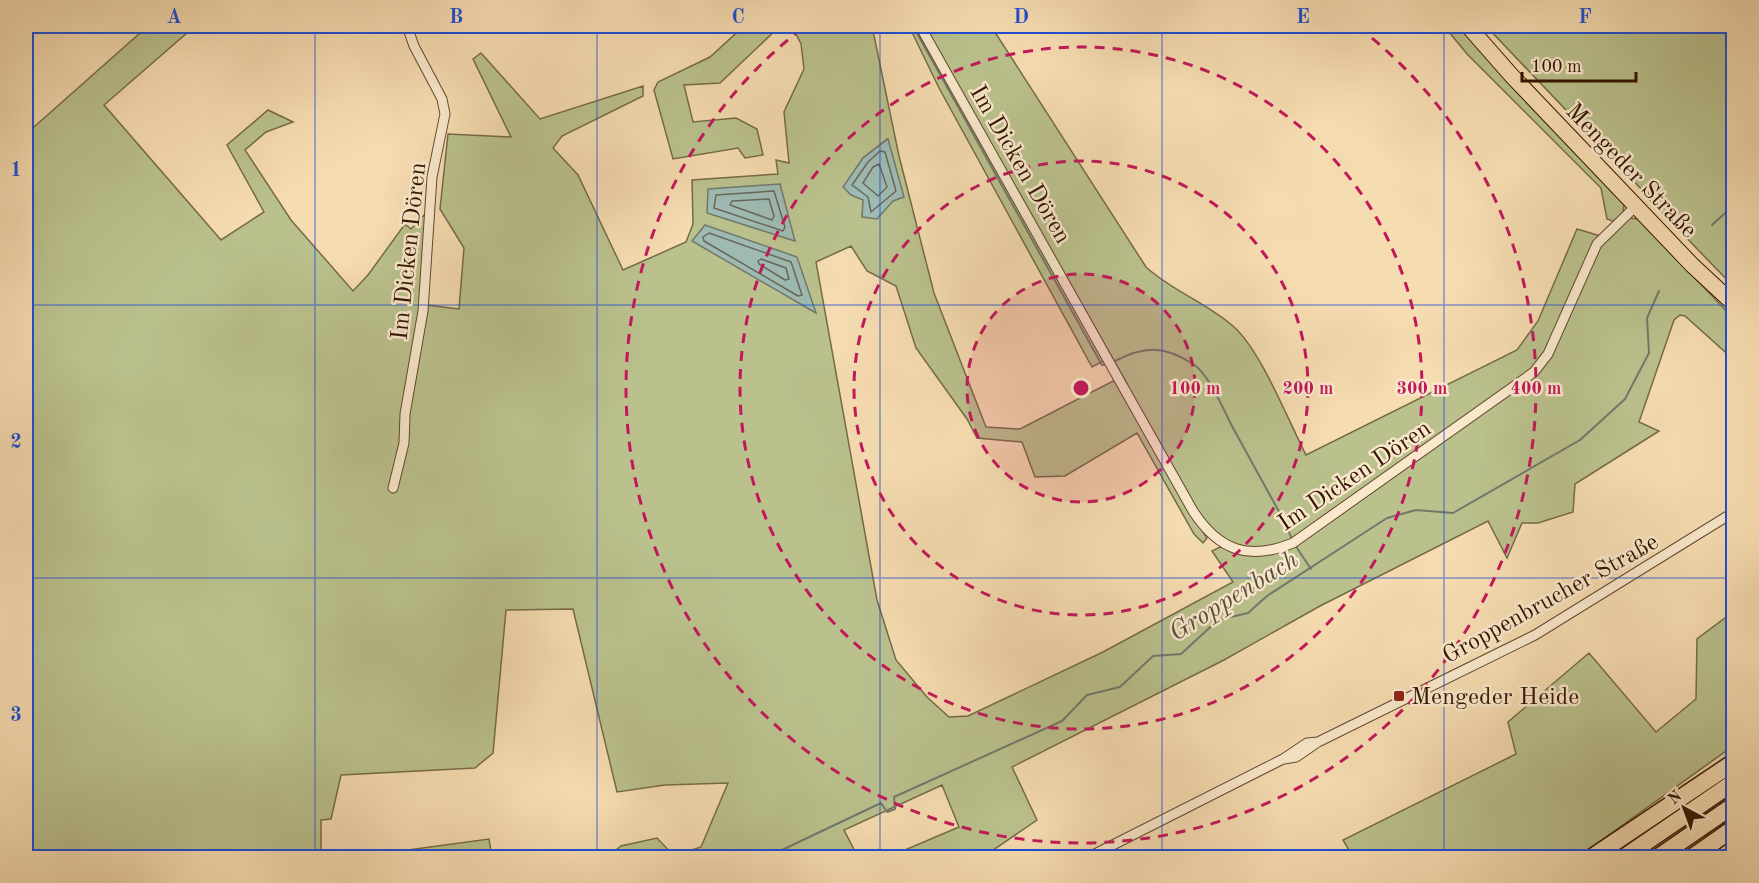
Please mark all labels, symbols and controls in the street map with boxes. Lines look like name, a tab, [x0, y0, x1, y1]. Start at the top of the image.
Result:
text: A	[166, 8, 182, 28]
text: B	[449, 8, 463, 28]
text: C	[731, 8, 745, 28]
text: D	[1013, 8, 1029, 28]
text: E	[1296, 8, 1310, 28]
text: F	[1578, 8, 1592, 28]
scale bar	[1522, 45, 1636, 83]
text: 100 m	[1531, 58, 1582, 76]
street label: Im Dicken Dören	[964, 82, 1074, 248]
street label: Mengeder Straße	[1560, 99, 1701, 243]
text: 1	[10, 161, 22, 181]
street label: Im Dicken Dören	[389, 161, 431, 341]
centre of rings	[1071, 378, 1091, 398]
text: 100 m	[1170, 380, 1220, 398]
text: 200 m	[1283, 380, 1333, 398]
text: 300 m	[1397, 380, 1447, 398]
text: 400 m	[1511, 380, 1561, 398]
street label: Im Dicken Dören	[1274, 417, 1436, 537]
text: 2	[10, 433, 22, 453]
street label: Groppenbrucher Straße	[1439, 530, 1663, 669]
water label: Groppenbach	[1165, 547, 1303, 647]
place label: Mengeder Heide	[1411, 686, 1579, 710]
marker: Mengeder Heide	[1392, 689, 1406, 703]
text: 3	[10, 706, 22, 726]
north arrow	[1654, 778, 1714, 838]
text: N	[1666, 788, 1686, 808]

